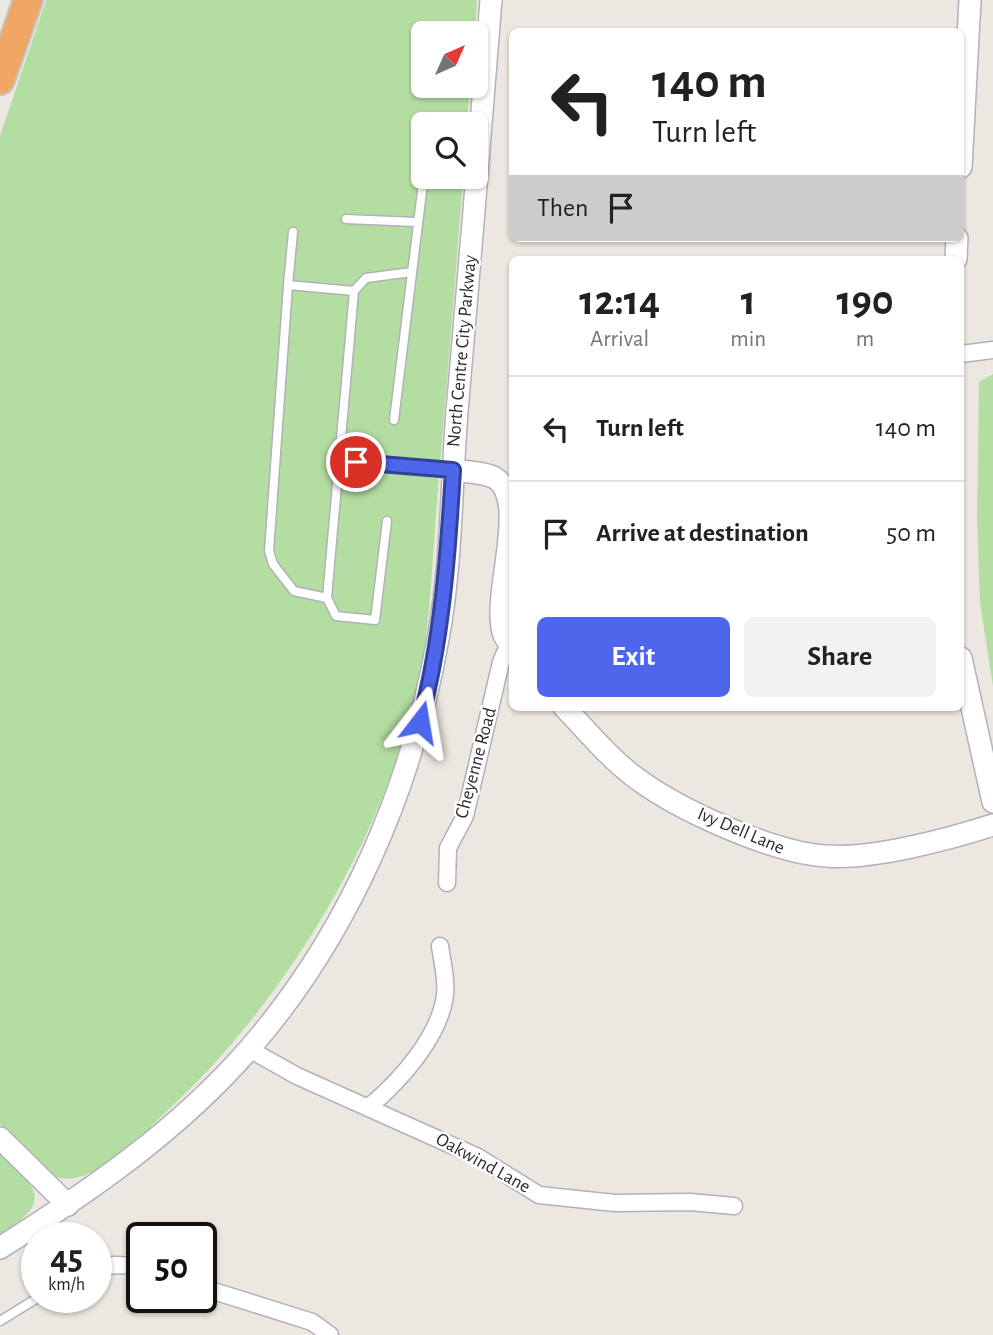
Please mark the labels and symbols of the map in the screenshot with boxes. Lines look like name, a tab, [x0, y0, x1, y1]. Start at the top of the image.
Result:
north arrow	[411, 21, 488, 98]
street label: North Centre City Parkway	[444, 254, 480, 448]
pin	[326, 432, 386, 492]
position arrow	[383, 685, 457, 759]
street label: Cheyenne Road	[452, 705, 500, 821]
street label: Ivy Dell Lane	[695, 804, 787, 858]
street label: Oakwind Lane	[433, 1129, 533, 1197]
speed limit sign: 50	[126, 1222, 217, 1313]

